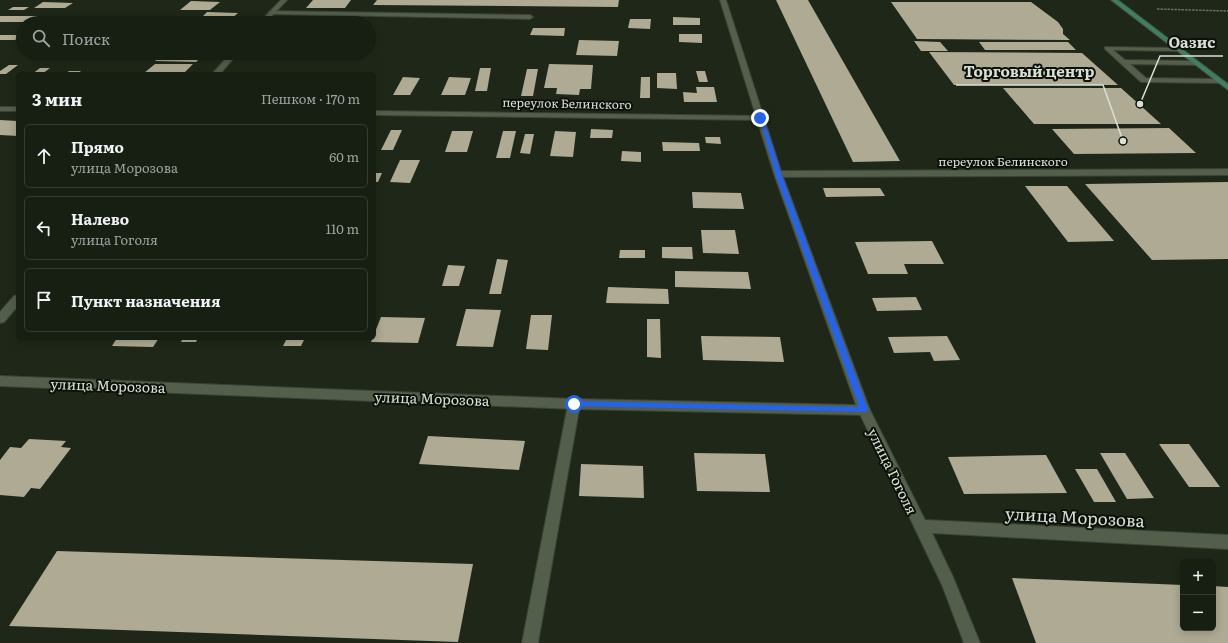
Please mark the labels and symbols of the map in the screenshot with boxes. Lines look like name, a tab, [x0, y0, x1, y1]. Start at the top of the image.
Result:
callout: Оазис	[1160, 29, 1223, 56]
text: Оазис	[1169, 30, 1215, 53]
callout: Торговый центр	[956, 58, 1103, 85]
text: Торговый центр	[963, 59, 1095, 82]
street label: переулок Белинского	[502, 93, 632, 113]
route end	[751, 109, 769, 127]
street label: переулок Белинского	[938, 152, 1068, 170]
street label: улица Морозова	[50, 373, 166, 397]
street label: улица Морозова	[374, 386, 490, 410]
route start	[565, 395, 583, 413]
street label: улица Гоголя	[864, 425, 922, 517]
street label: улица Морозова	[1004, 500, 1146, 532]

